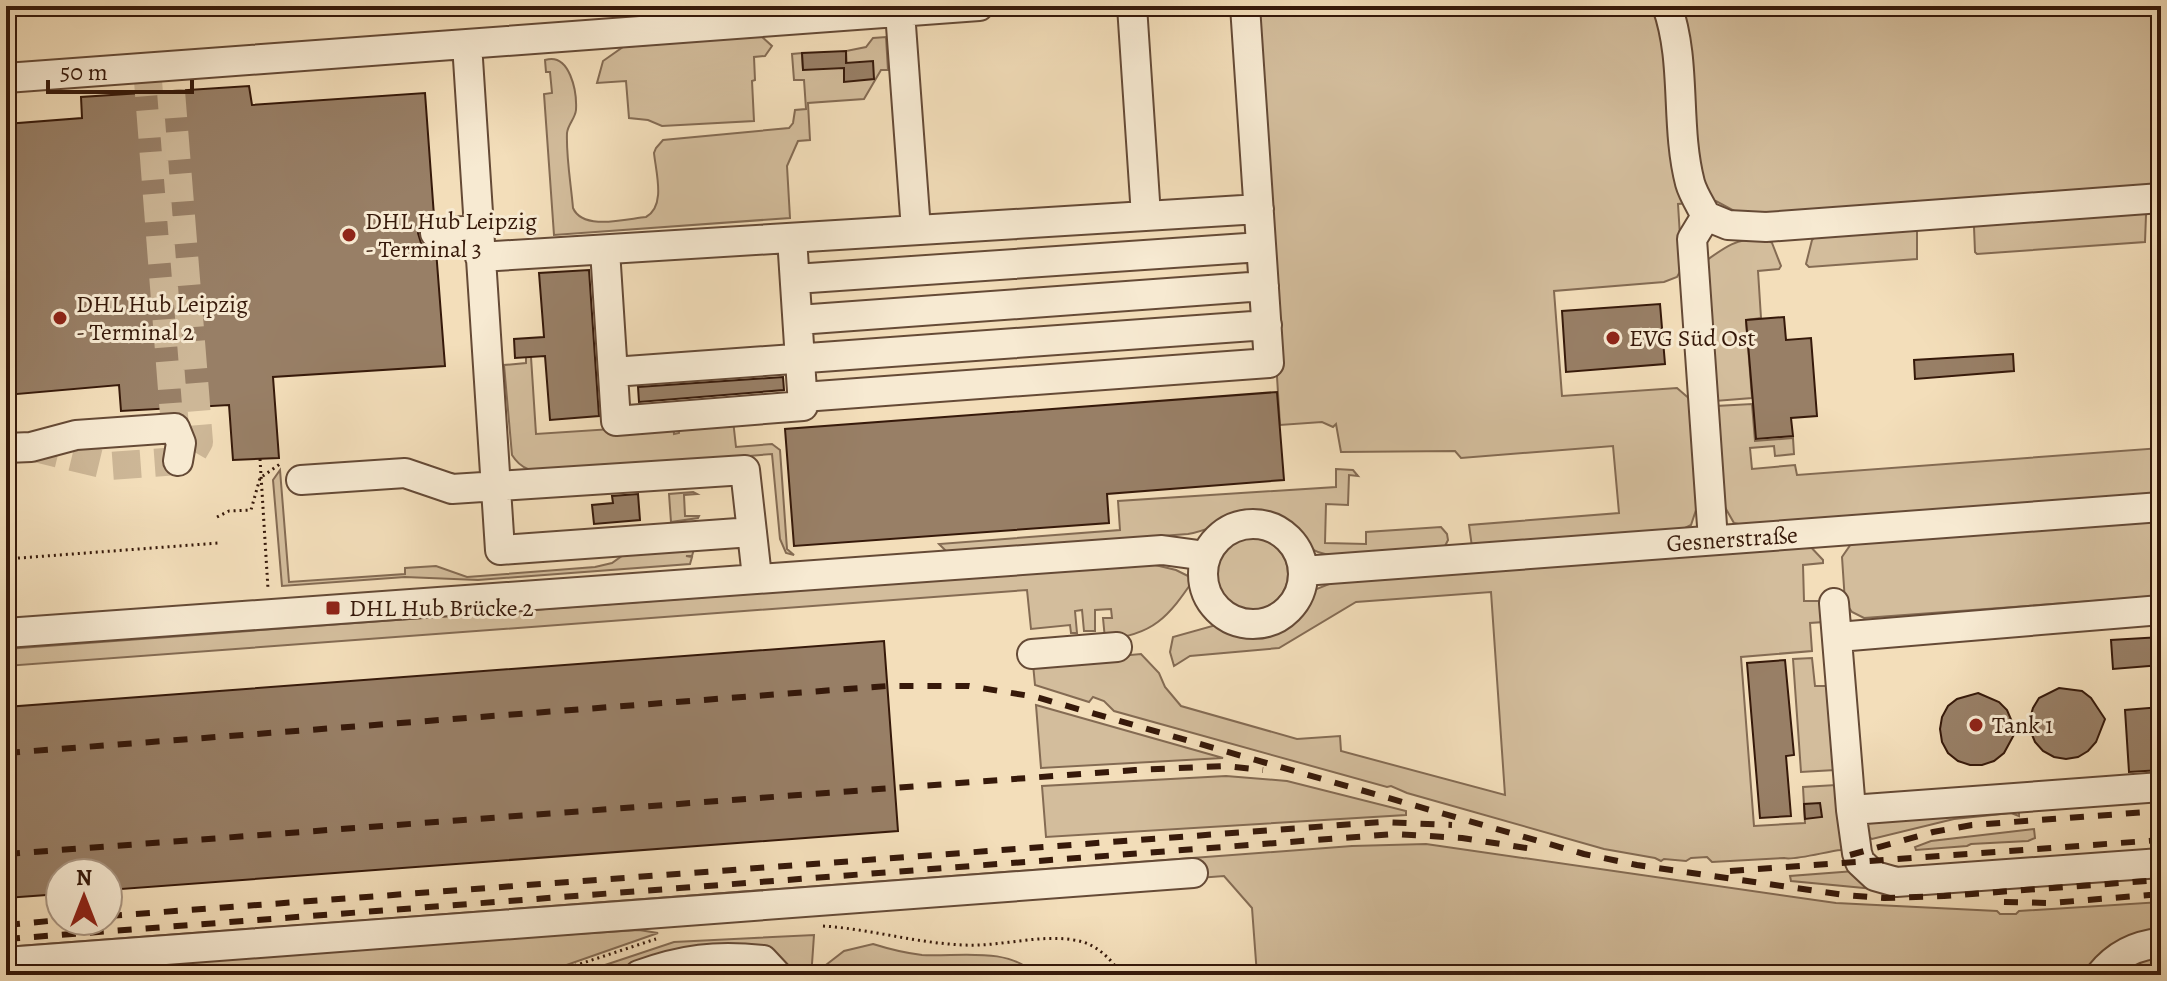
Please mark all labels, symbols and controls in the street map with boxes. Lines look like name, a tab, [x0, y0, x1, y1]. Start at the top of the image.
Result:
scale bar	[48, 44, 192, 94]
text: 50 m	[60, 56, 108, 88]
place label: DHL Hub Leipzig - Terminal 3	[365, 205, 537, 265]
marker: DHL Hub Leipzig - Terminal 3	[340, 226, 358, 244]
place label: DHL Hub Leipzig - Terminal 2	[76, 288, 248, 348]
marker: DHL Hub Leipzig - Terminal 2	[51, 309, 69, 327]
place label: EVG Süd Ost	[1629, 322, 1755, 354]
marker: EVG Süd Ost	[1604, 329, 1622, 347]
street label: Gesnerstraße	[1665, 518, 1799, 560]
place label: DHL Hub Brücke 2	[349, 592, 534, 624]
marker: DHL Hub Brücke 2	[324, 599, 342, 617]
place label: Tank 1	[1992, 709, 2053, 741]
marker: Tank 1	[1967, 716, 1985, 734]
north arrow	[44, 857, 124, 937]
text: N	[76, 863, 92, 893]

